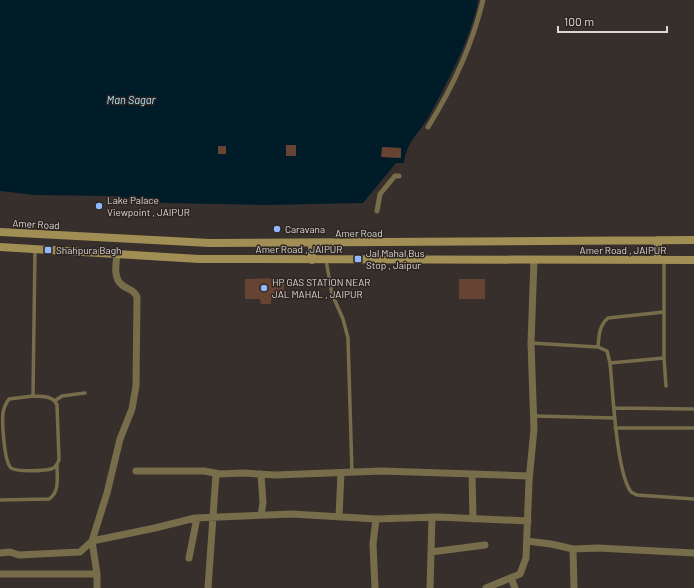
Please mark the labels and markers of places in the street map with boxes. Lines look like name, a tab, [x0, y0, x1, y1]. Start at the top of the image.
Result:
place label: Lake Palace Viewpoint , JAIPUR	[107, 194, 190, 218]
marker: Lake Palace Viewpoint , JAIPUR	[94, 201, 104, 211]
place label: Caravana	[285, 223, 325, 235]
marker: Caravana	[272, 224, 282, 234]
place label: Shahpura Bagh	[56, 244, 121, 256]
marker: Shahpura Bagh	[43, 245, 53, 255]
place label: Jal Mahal Bus Stop , Jaipur	[366, 247, 425, 271]
marker: Jal Mahal Bus Stop , Jaipur	[353, 254, 363, 264]
place label: HP GAS STATION NEAR JAL MAHAL , JAIPUR	[272, 276, 370, 300]
marker: HP GAS STATION NEAR JAL MAHAL , JAIPUR	[259, 283, 269, 293]

